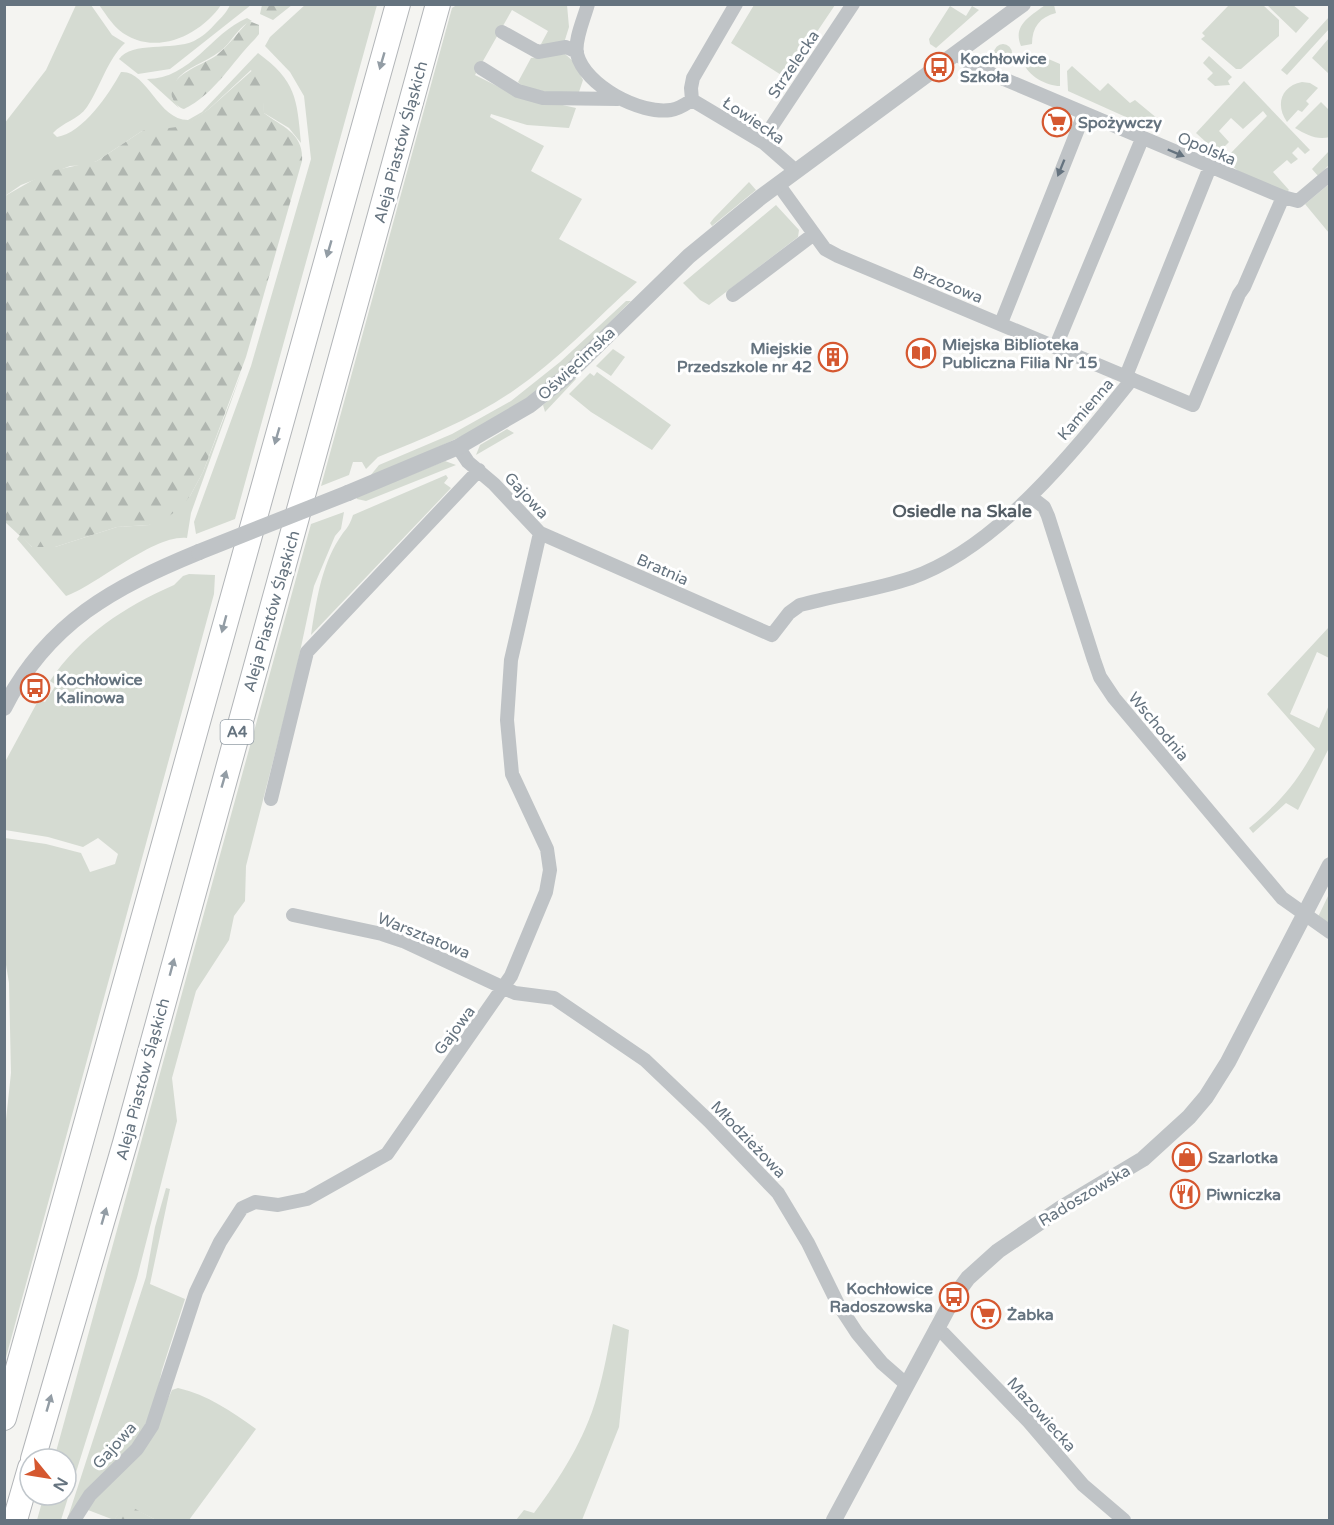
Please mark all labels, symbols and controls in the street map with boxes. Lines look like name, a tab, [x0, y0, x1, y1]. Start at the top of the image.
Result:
street label: Strzelecka	[764, 27, 824, 102]
place label: Kochłowice Szkoła	[960, 49, 1047, 87]
bus stop icon: Kochłowice Szkoła	[923, 51, 955, 83]
one-way arrow	[377, 52, 386, 70]
street label: Aleja Piastów Śląskich	[370, 59, 432, 226]
street label: Łowiecka	[719, 93, 788, 149]
supermarket icon: Spożywczy	[1041, 106, 1073, 138]
place label: Spożywczy	[1078, 113, 1162, 133]
street label: Opolska	[1174, 128, 1239, 170]
one-way arrow	[1168, 148, 1186, 158]
one-way arrow	[1056, 160, 1066, 178]
one-way arrow	[324, 240, 333, 258]
street label: Brzozowa	[910, 262, 986, 308]
street label: Oświęcimska	[534, 323, 620, 405]
place label: Miejska Biblioteka Publiczna Filia Nr 15	[942, 335, 1098, 373]
library icon: Miejska Biblioteka Publiczna Filia Nr 15	[905, 337, 937, 369]
place label: Miejskie Przedszkole nr 42	[677, 339, 812, 377]
building icon: Miejskie Przedszkole nr 42	[817, 341, 849, 373]
street label: Kamienna	[1053, 374, 1118, 445]
one-way arrow	[271, 427, 281, 445]
street label: Gajowa	[500, 468, 553, 523]
district label: Osiedle na Skale	[892, 500, 1032, 522]
street label: Aleja Piastów Śląskich	[239, 528, 305, 694]
street label: Bratnia	[634, 550, 692, 590]
one-way arrow	[219, 615, 228, 633]
place label: Kochłowice Kalinowa	[56, 670, 143, 708]
bus stop icon: Kochłowice Kalinowa	[19, 672, 51, 704]
street label: Wschodnia	[1124, 688, 1193, 765]
road number: A4	[220, 720, 254, 744]
one-way arrow	[220, 770, 229, 788]
street label: Warsztatowa	[374, 908, 473, 964]
one-way arrow	[168, 958, 177, 976]
street label: Aleja Piastów Śląskich	[112, 996, 174, 1163]
street label: Gajowa	[430, 1002, 480, 1059]
street label: Młodzieżowa	[706, 1097, 790, 1182]
shop icon: Szarlotka	[1171, 1141, 1203, 1173]
place label: Szarlotka	[1208, 1148, 1278, 1168]
street label: Radoszowska	[1035, 1161, 1134, 1231]
restaurant icon: Piwniczka	[1169, 1178, 1201, 1210]
place label: Piwniczka	[1206, 1185, 1281, 1205]
one-way arrow	[100, 1207, 109, 1225]
place label: Kochłowice Radoszowska	[830, 1279, 933, 1317]
bus stop icon: Kochłowice Radoszowska	[938, 1281, 970, 1313]
supermarket icon: Żabka	[970, 1298, 1002, 1330]
place label: Żabka	[1007, 1305, 1054, 1325]
street label: Mazowiecka	[1002, 1373, 1080, 1456]
one-way arrow	[45, 1394, 54, 1412]
street label: Gajowa	[88, 1418, 141, 1473]
north arrow	[18, 1447, 78, 1507]
text: N	[48, 1473, 72, 1495]

